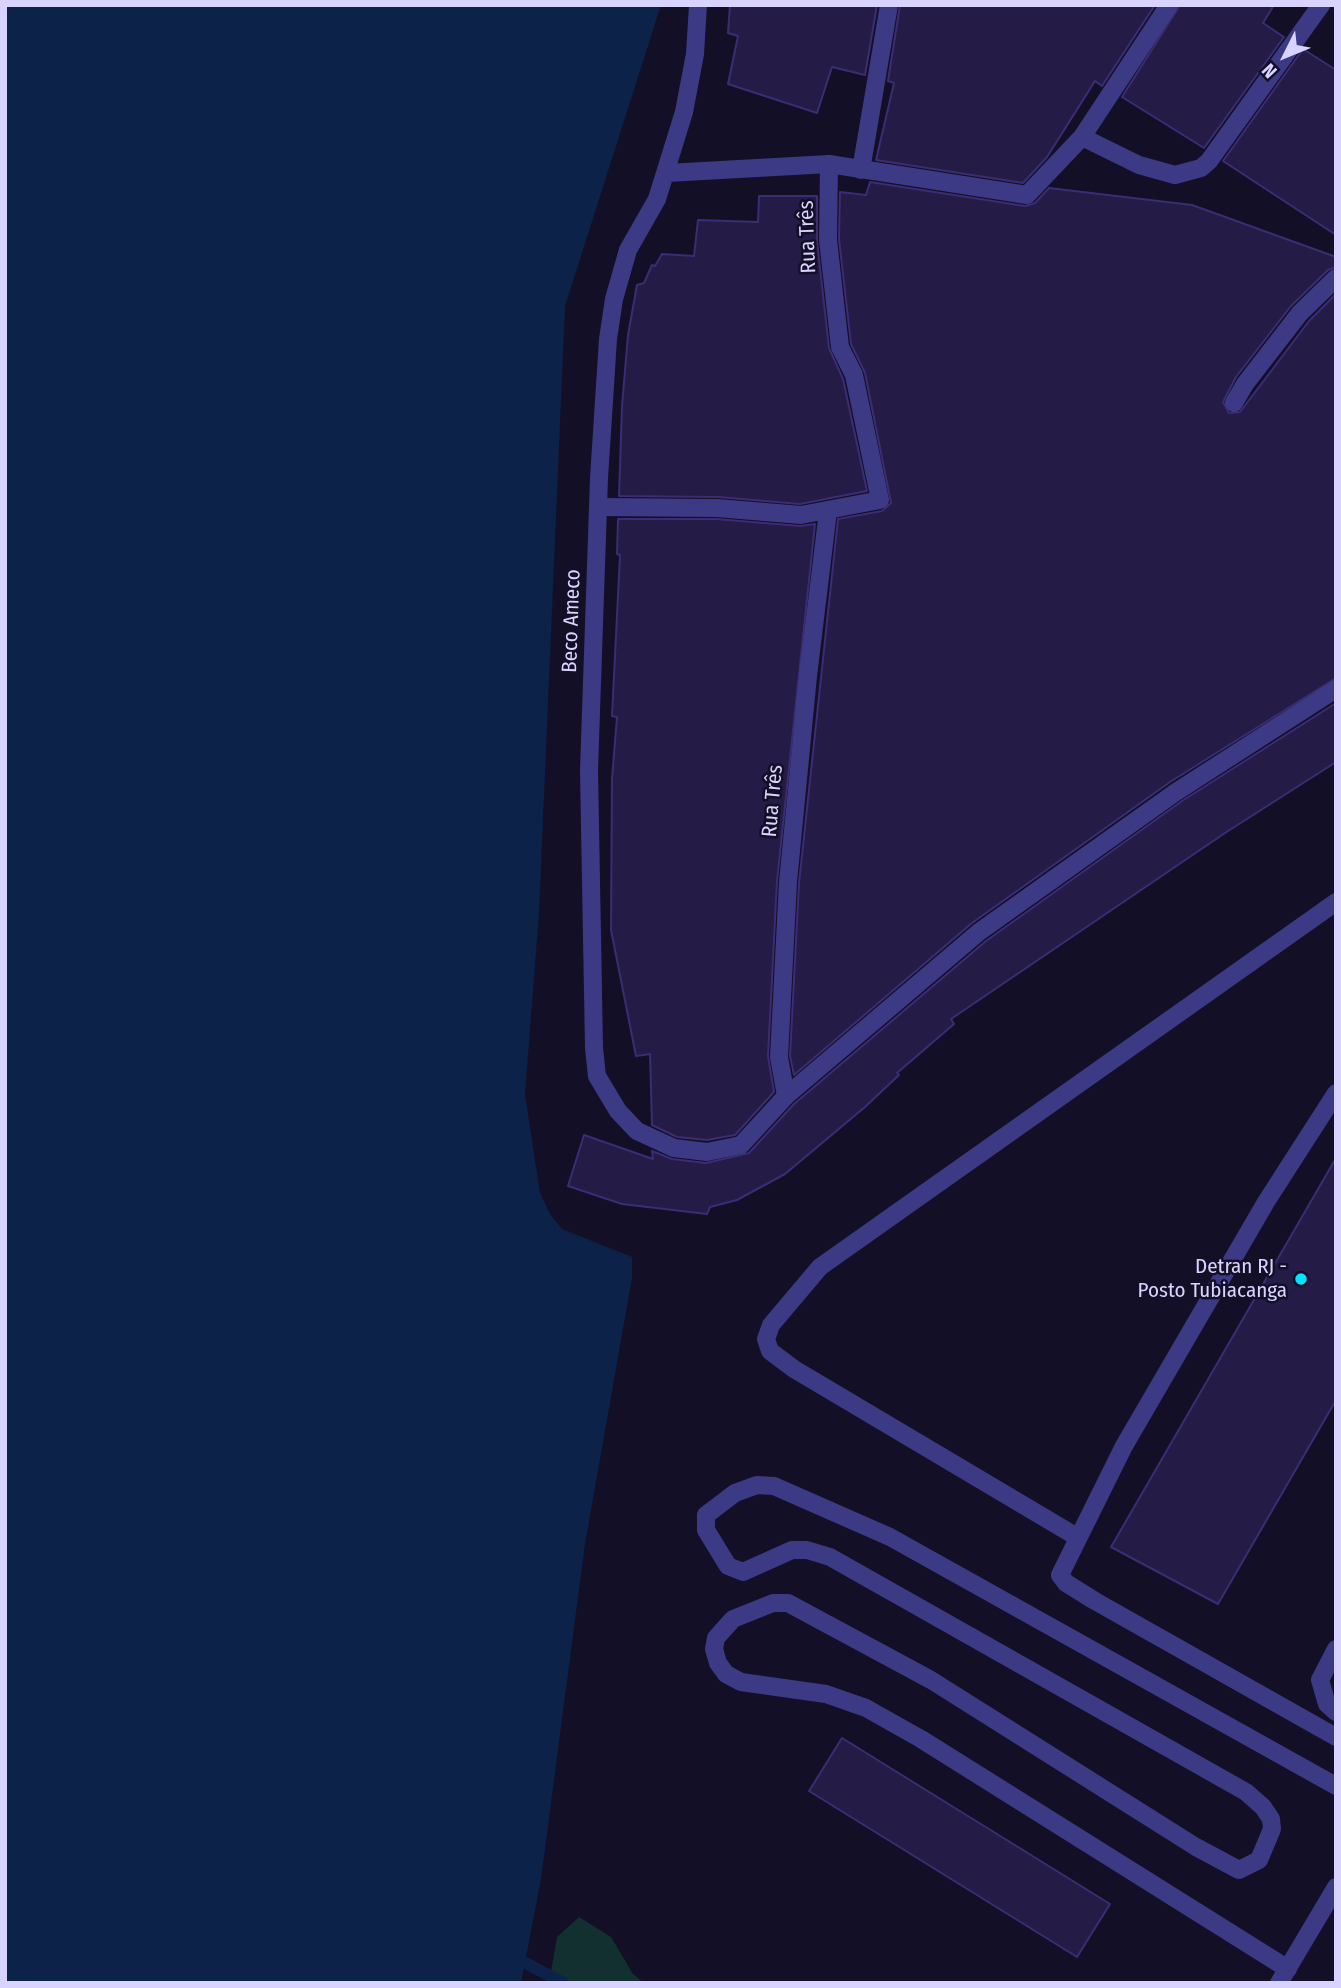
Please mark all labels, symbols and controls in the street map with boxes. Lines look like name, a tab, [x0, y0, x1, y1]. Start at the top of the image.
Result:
north arrow	[1250, 21, 1320, 91]
text: N	[1257, 59, 1282, 83]
street label: Rua Três	[794, 200, 822, 274]
street label: Beco Ameco	[558, 569, 586, 673]
street label: Rua Três	[757, 764, 789, 838]
place label: Detran RJ - Posto Tubiacanga	[1138, 1254, 1287, 1304]
marker: Detran RJ - Posto Tubiacanga	[1293, 1271, 1309, 1287]

